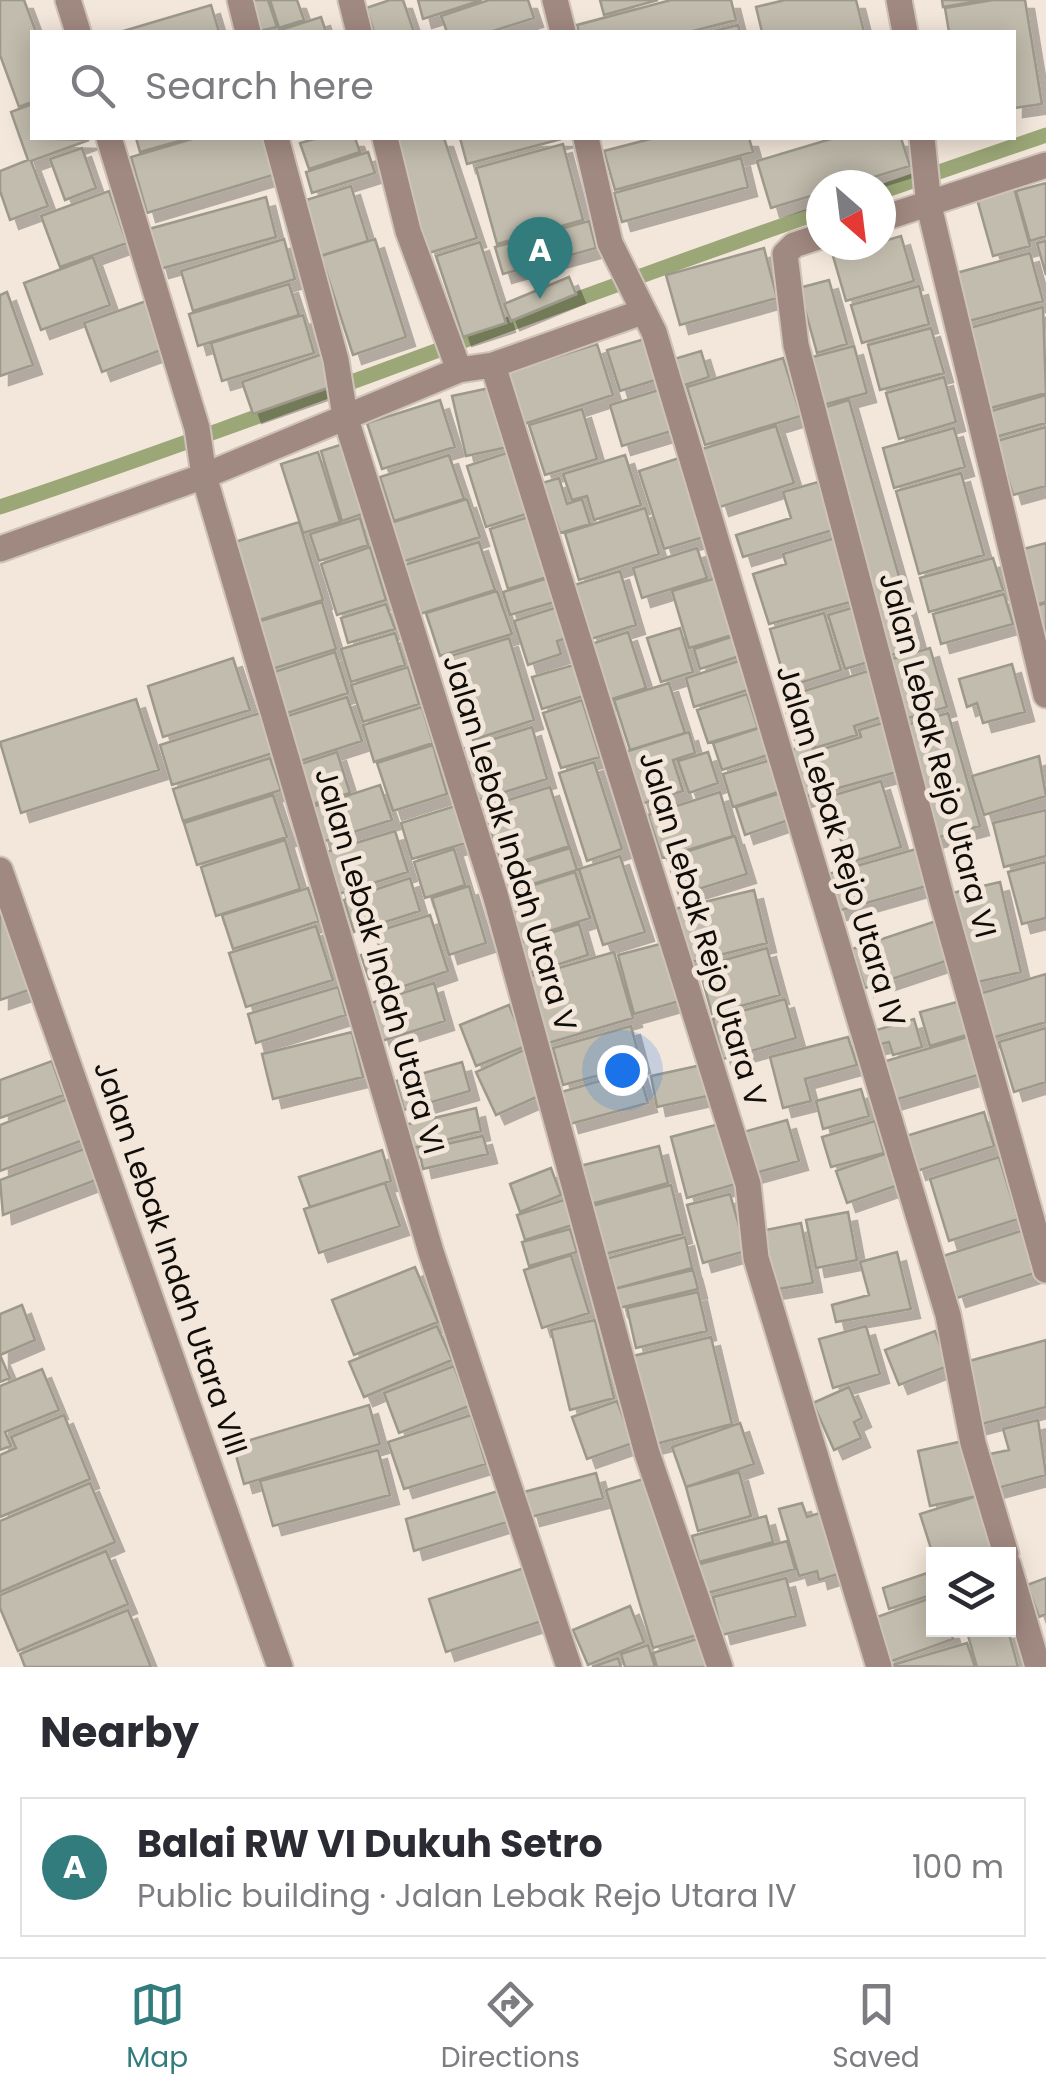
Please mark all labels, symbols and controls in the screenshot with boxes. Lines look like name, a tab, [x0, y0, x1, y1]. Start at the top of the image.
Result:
search box	[30, 30, 1016, 140]
icon: search	[65, 58, 120, 113]
text: Search here	[145, 59, 374, 112]
north arrow	[806, 170, 896, 260]
pin: A	[508, 216, 572, 299]
street label: Jalan Lebak Rejo Utara VI	[868, 567, 1008, 943]
street label: Jalan Lebak Indah Utara V	[432, 649, 588, 1037]
street label: Jalan Lebak Rejo Utara IV	[765, 660, 917, 1032]
street label: Jalan Lebak Rejo Utara V	[628, 746, 778, 1112]
street label: Jalan Lebak Indah Utara VI	[304, 763, 456, 1159]
your location	[597, 1045, 648, 1096]
street label: Jalan Lebak Indah Utara VIII	[83, 1055, 259, 1461]
map controls	[926, 1547, 1016, 1637]
button: layers	[926, 1547, 1016, 1637]
text: Nearby	[40, 1703, 199, 1762]
text: Balai RW VI Dukuh Setro	[137, 1817, 603, 1870]
text: A	[63, 1844, 86, 1889]
text: 100 m	[912, 1844, 1004, 1889]
text: Public building · Jalan Lebak Rejo Utara IV	[137, 1873, 797, 1918]
tab: Map	[126, 1977, 188, 2079]
tab: Directions	[441, 1977, 580, 2079]
tab: Saved	[832, 1977, 920, 2079]

